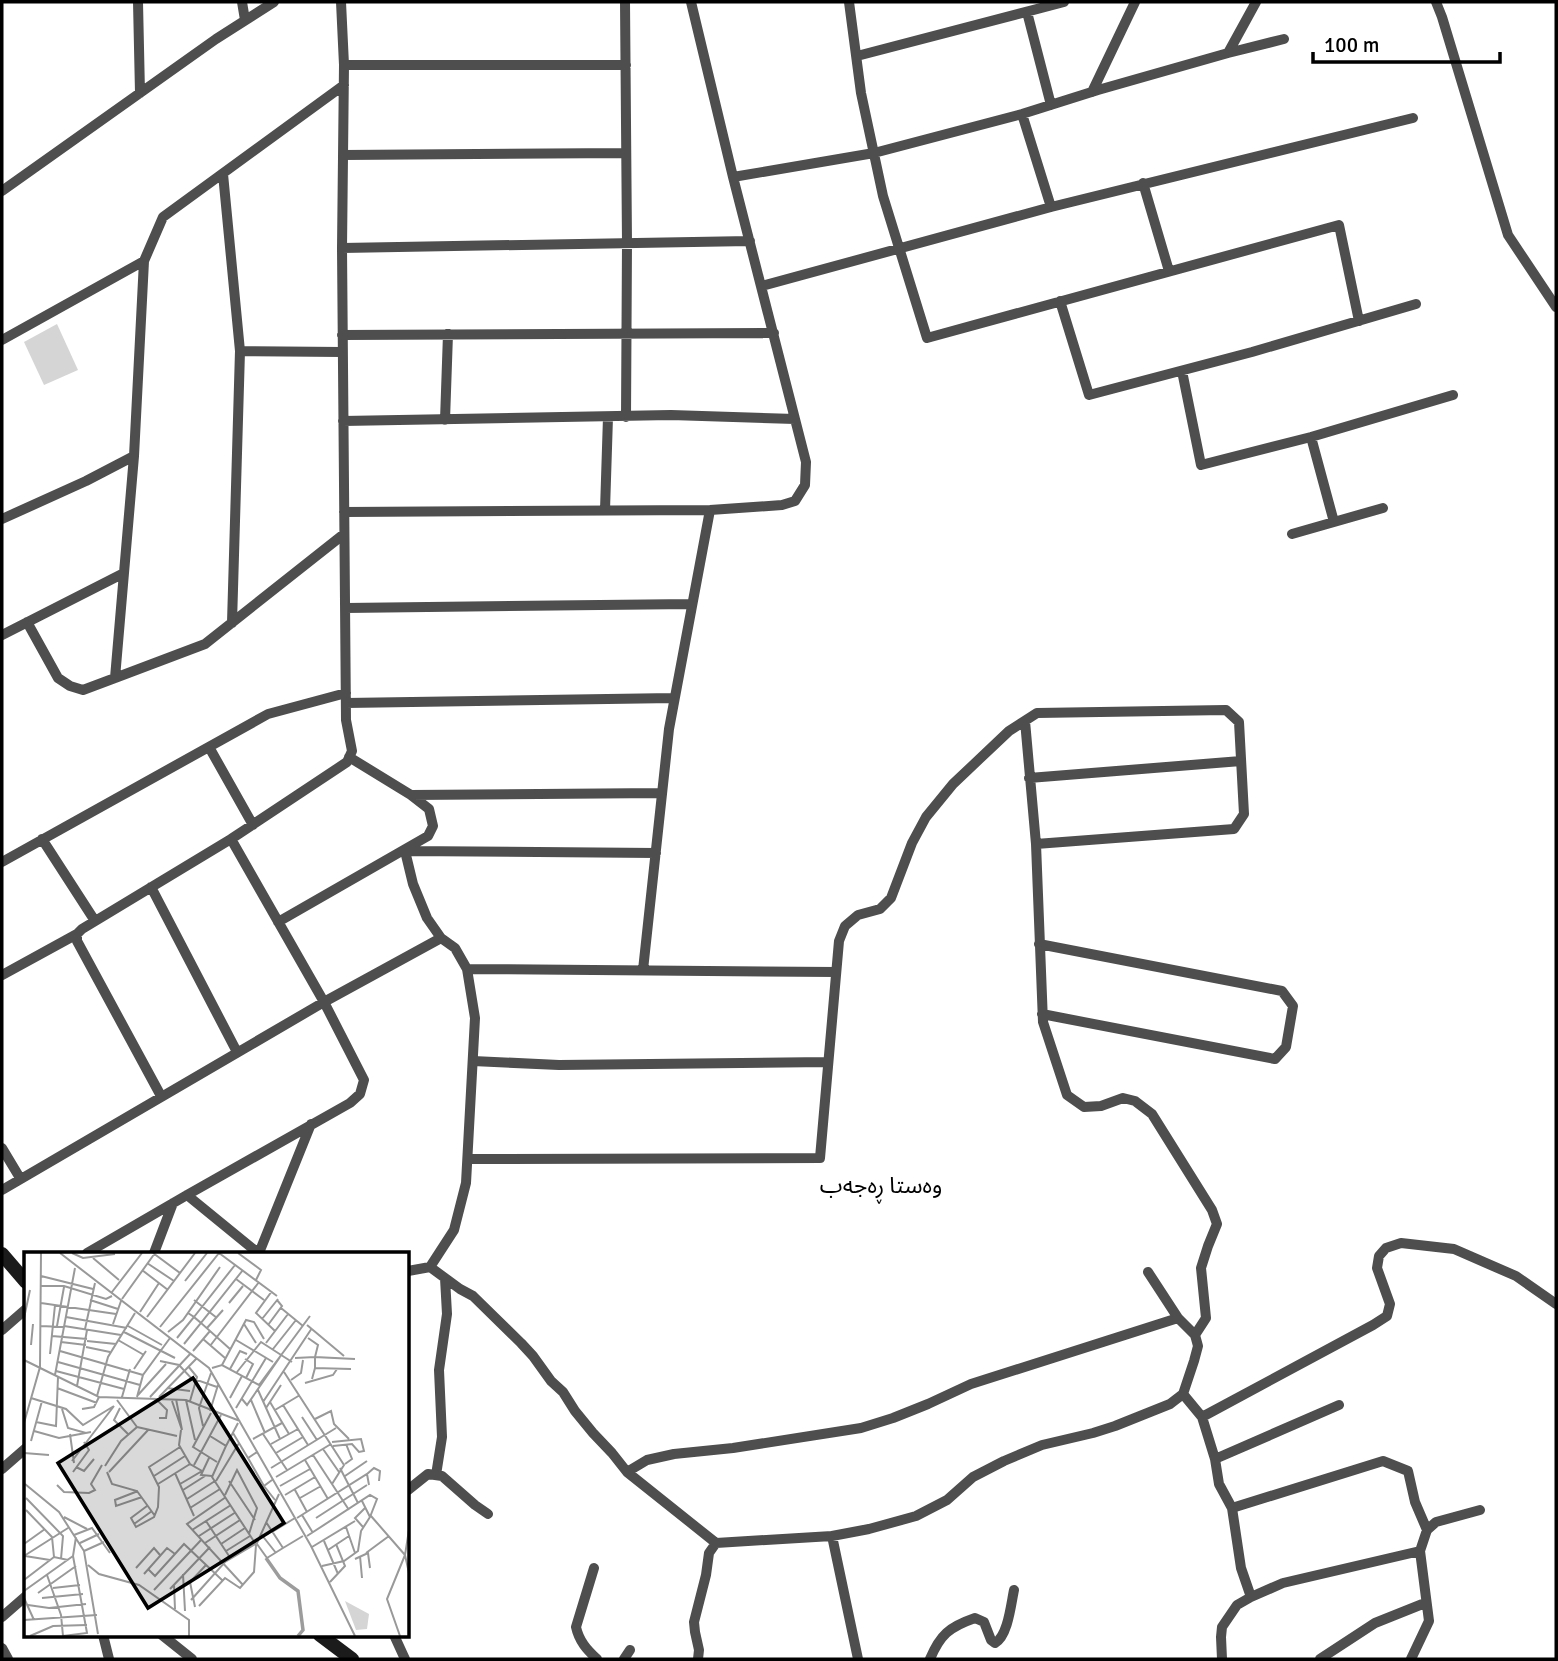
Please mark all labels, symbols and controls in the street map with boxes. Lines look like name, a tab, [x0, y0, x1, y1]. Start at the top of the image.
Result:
scale bar	[1313, 21, 1500, 65]
text: 100 m	[1324, 32, 1379, 58]
district label: وەستا ڕەجەب	[820, 1171, 942, 1204]
inset map	[24, 1252, 410, 1636]

